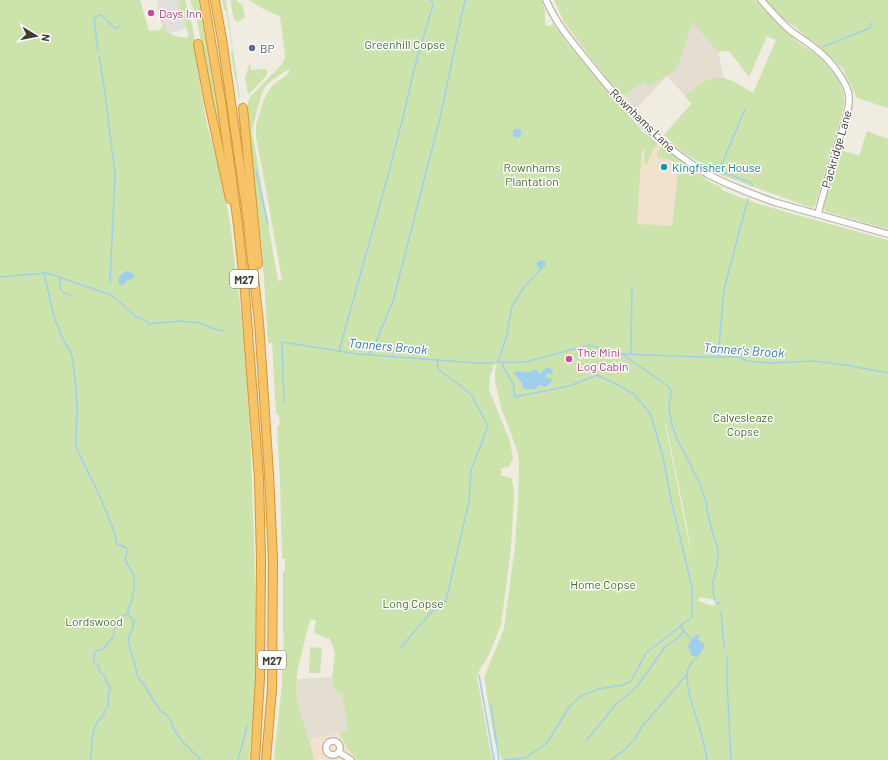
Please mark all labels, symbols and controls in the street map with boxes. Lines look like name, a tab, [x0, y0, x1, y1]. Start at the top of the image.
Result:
place label: Days Inn	[159, 6, 202, 20]
marker: Days Inn	[146, 8, 156, 18]
north arrow	[16, 16, 56, 56]
text: N	[39, 33, 53, 43]
park label: Greenhill Copse	[365, 37, 445, 51]
place label: BP	[260, 41, 275, 55]
marker: BP	[247, 43, 257, 53]
street label: Rownhams Lane	[608, 85, 678, 155]
street label: Packridge Lane	[818, 108, 854, 190]
park label: Rownhams Plantation	[503, 160, 561, 188]
place label: Kingfisher House	[672, 160, 761, 174]
marker: Kingfisher House	[659, 162, 669, 172]
road number: M27	[230, 270, 258, 288]
water label: Tanners Brook	[348, 335, 429, 357]
water label: Tanner's Brook	[703, 339, 786, 361]
place label: The Mini Log Cabin	[577, 345, 629, 373]
marker: The Mini Log Cabin	[564, 354, 574, 364]
park label: Calvesleaze Copse	[713, 410, 773, 438]
park label: Home Copse	[570, 577, 636, 591]
park label: Long Copse	[382, 596, 444, 610]
park label: Lordswood	[65, 614, 123, 628]
road number: M27	[258, 651, 286, 669]

